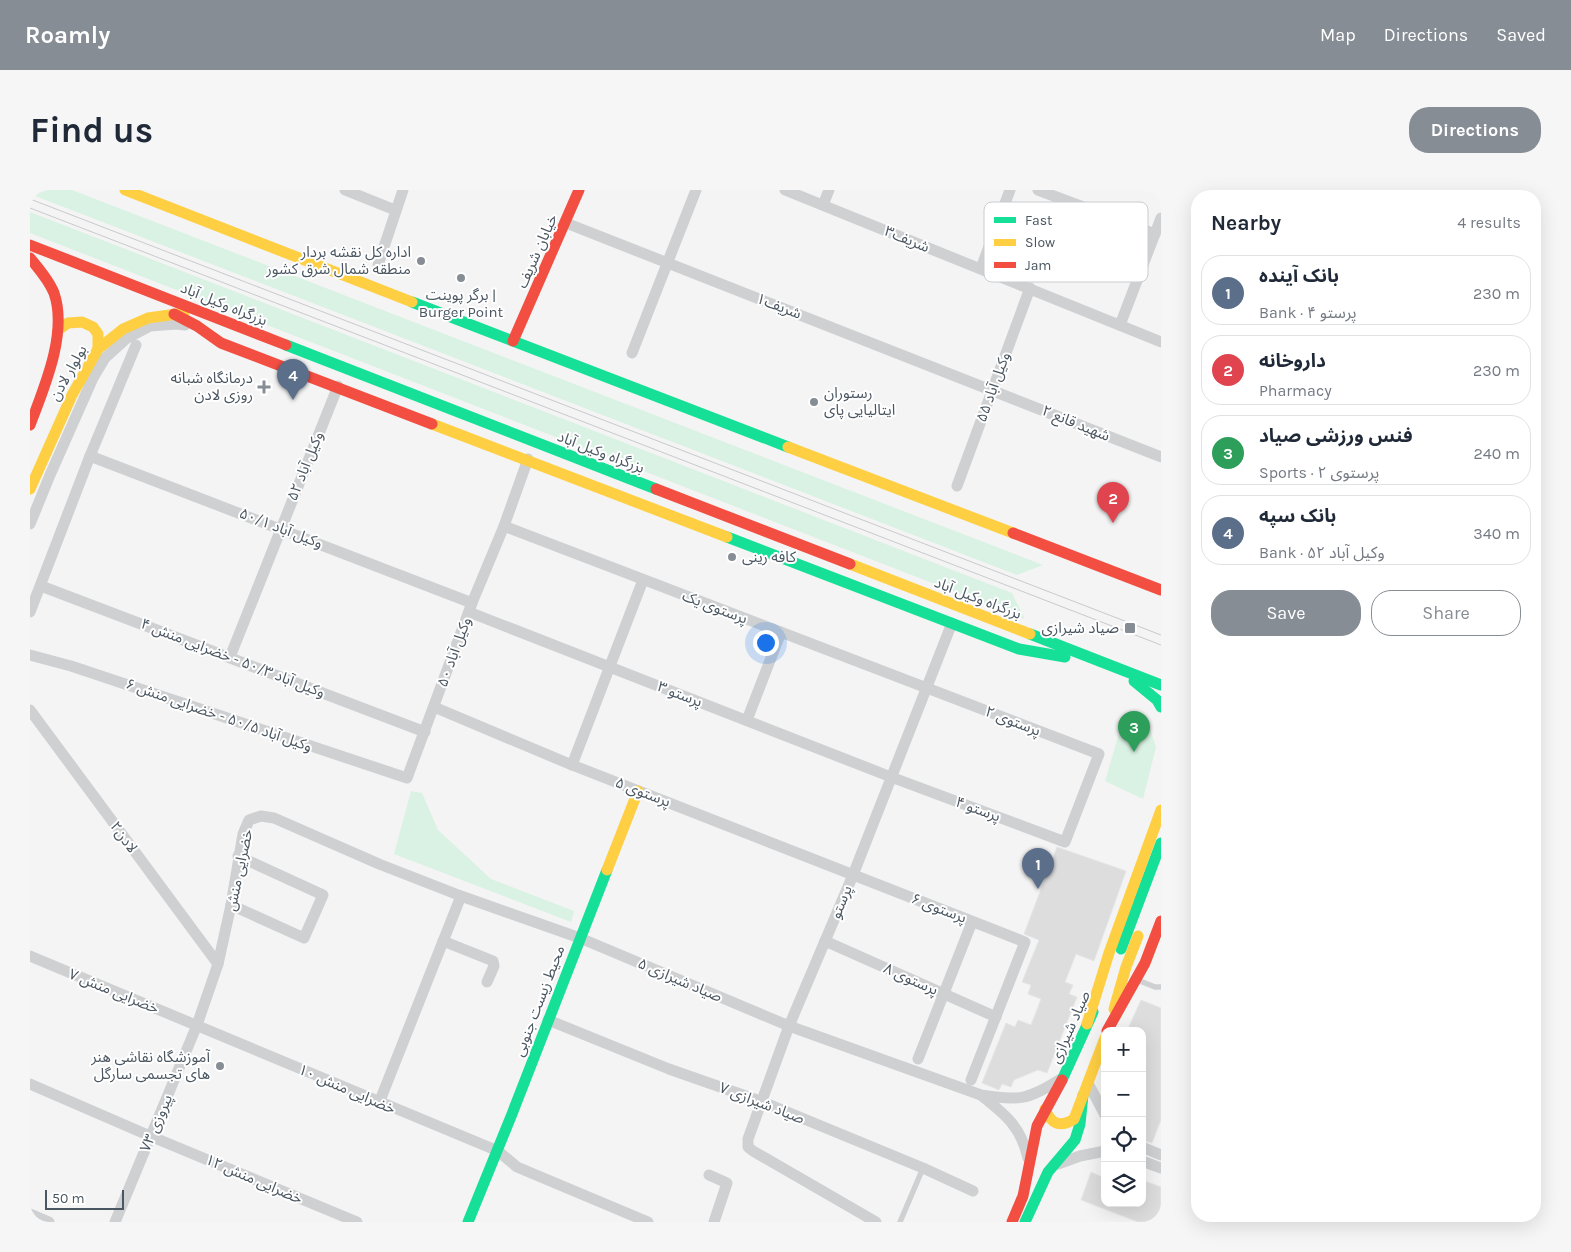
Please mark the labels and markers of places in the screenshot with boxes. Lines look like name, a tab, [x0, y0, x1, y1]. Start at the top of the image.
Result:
place label: اداره کل نقشه بردار منطقه شمال شرق کشور	[265, 243, 411, 278]
marker: اداره کل نقشه بردار منطقه شمال شرق کشور	[415, 255, 427, 267]
marker: برگر پوینت | Burger Point	[455, 272, 467, 284]
place label: برگر پوینت | Burger Point	[419, 286, 504, 321]
pin: 4	[277, 359, 309, 400]
place label: درمانگاه شبانه روزی لادن	[170, 369, 253, 404]
marker: درمانگاه شبانه روزی لادن	[257, 380, 271, 394]
place label: رستوران ایتالیایی پای	[824, 384, 895, 420]
marker: رستوران ایتالیایی پای	[808, 396, 820, 408]
pin: 2	[1097, 482, 1129, 523]
place label: کافه رینی	[742, 548, 797, 566]
marker: کافه رینی	[726, 551, 738, 563]
place label: صیاد شیرازی	[1041, 619, 1119, 637]
marker: صیاد شیرازی	[1123, 621, 1137, 635]
pin: 3	[1118, 711, 1150, 752]
pin: 1	[1022, 848, 1054, 889]
place label: آموزشگاه نقاشی هنر های تجسمی سارگل	[90, 1048, 211, 1083]
marker: آموزشگاه نقاشی هنر های تجسمی سارگل	[214, 1060, 226, 1072]

